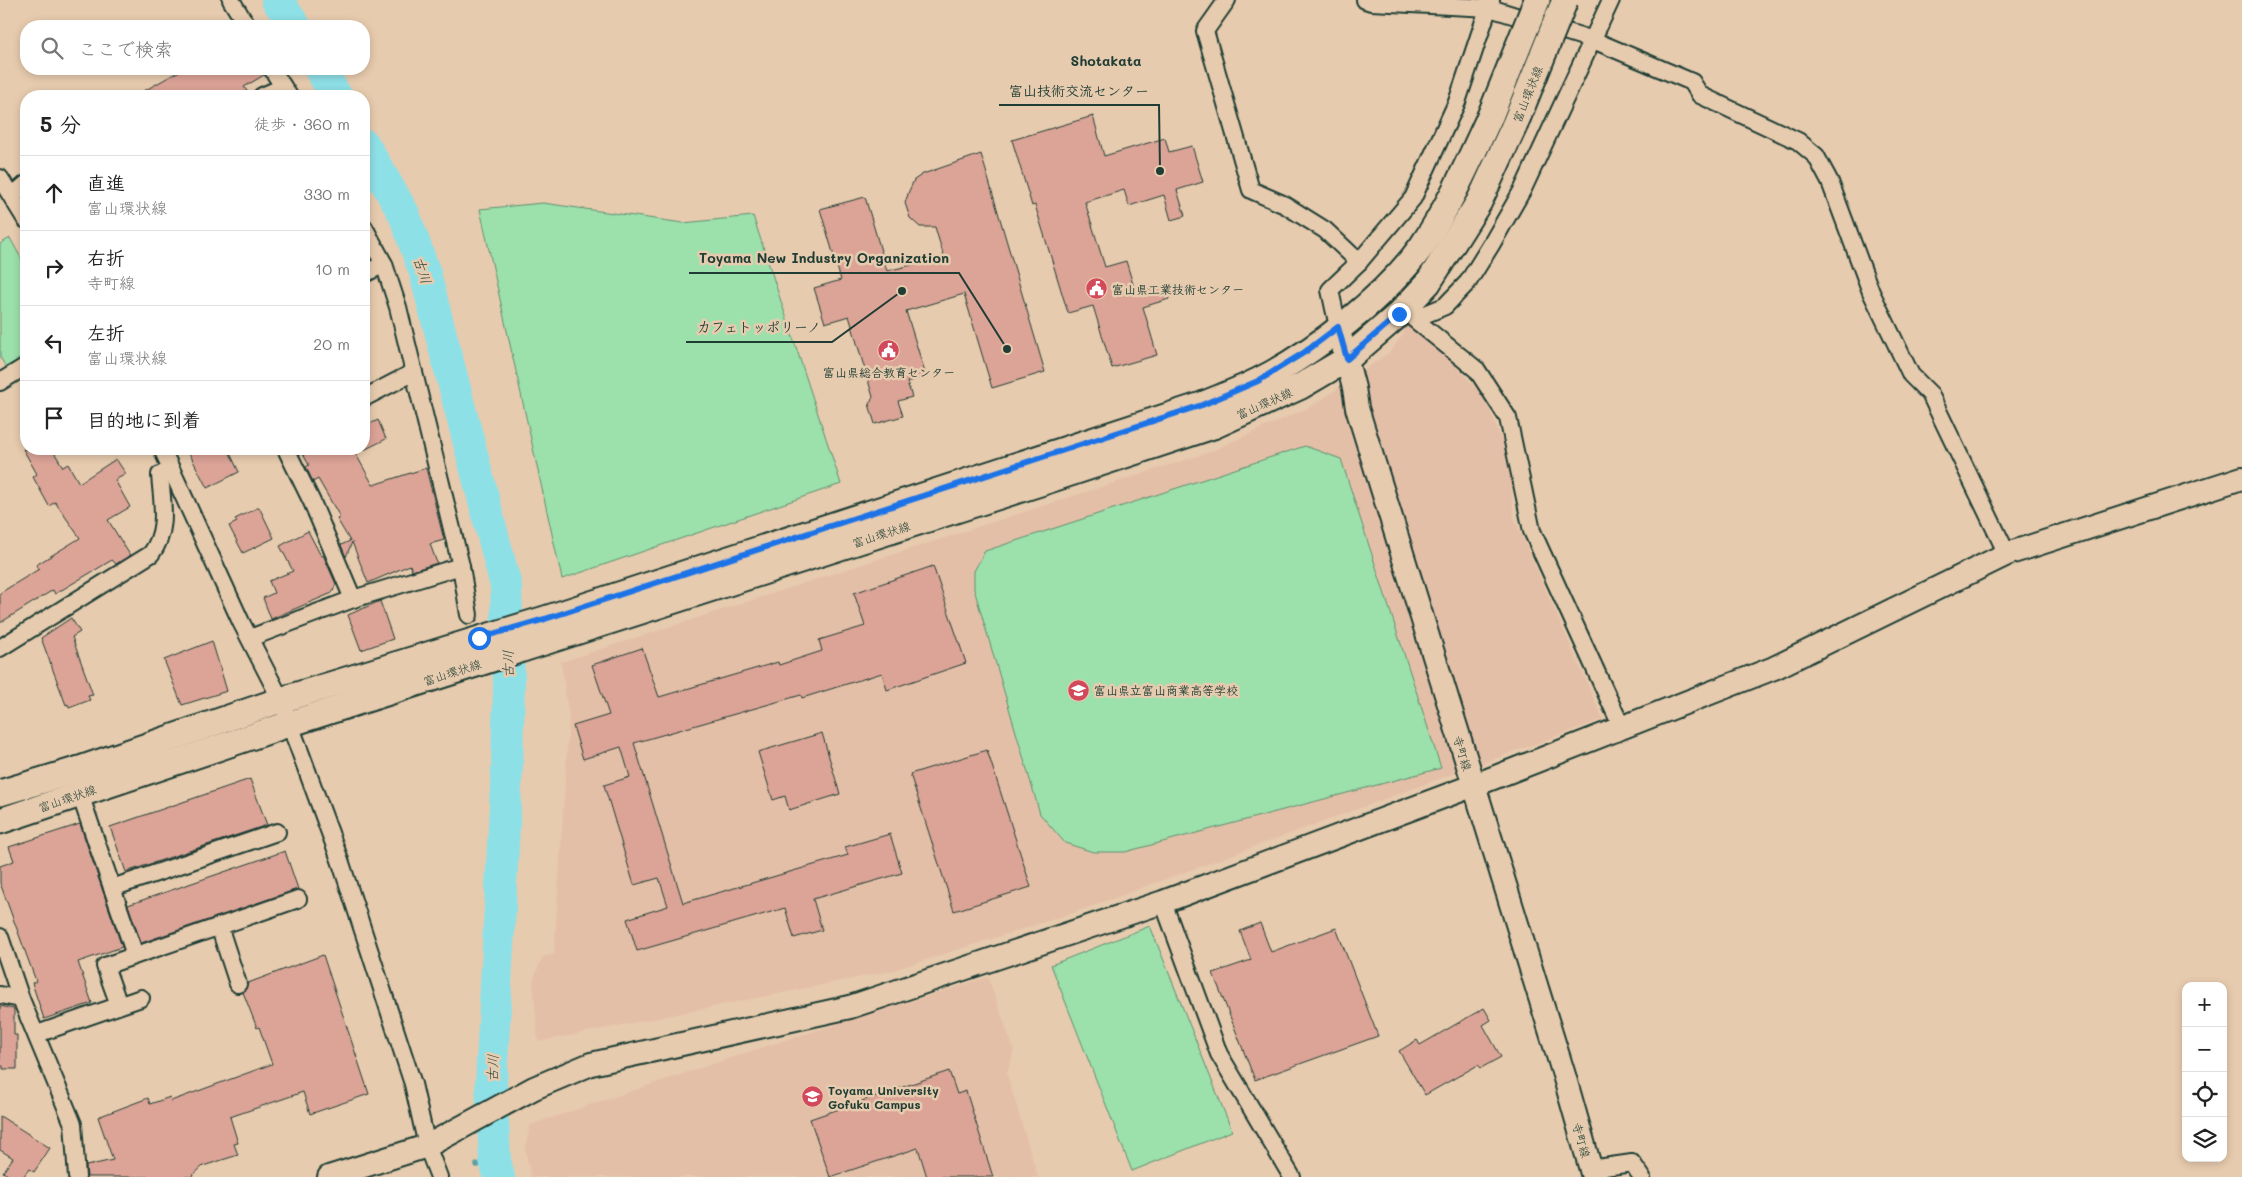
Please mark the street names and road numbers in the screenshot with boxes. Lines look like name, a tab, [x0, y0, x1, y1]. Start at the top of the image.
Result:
street label: 富山環状線	[1508, 63, 1546, 125]
street label: 富山環状線	[1233, 383, 1295, 423]
street label: 富山環状線	[850, 517, 912, 551]
street label: 富山環状線	[421, 655, 483, 689]
street label: 寺町線	[1450, 733, 1476, 773]
street label: 富山環状線	[36, 781, 98, 815]
street label: 寺町線	[1569, 1120, 1595, 1160]

